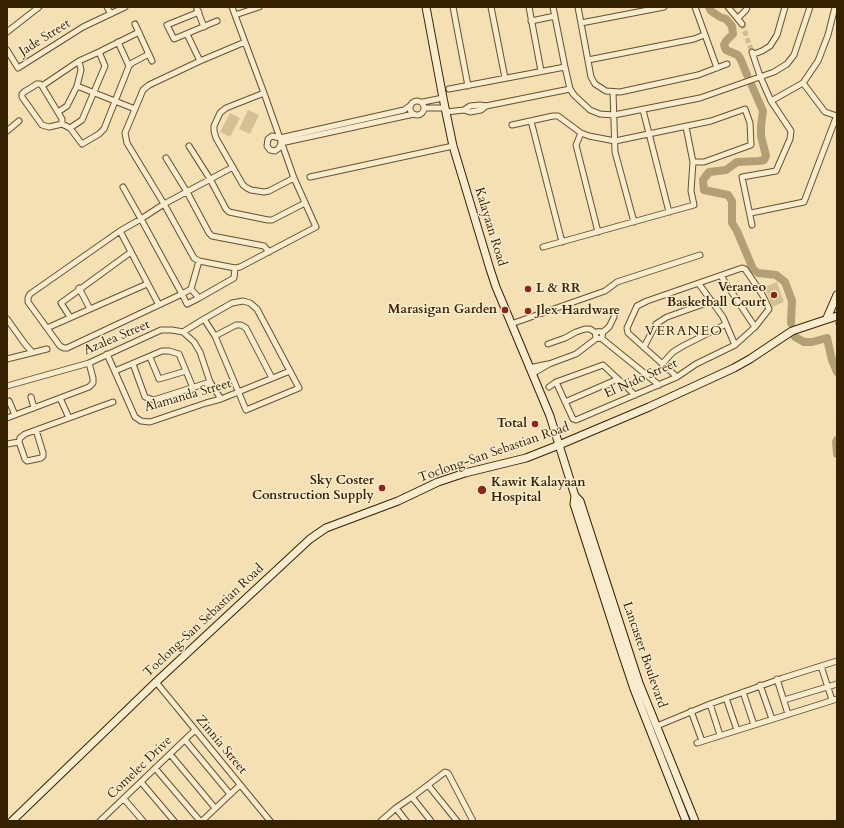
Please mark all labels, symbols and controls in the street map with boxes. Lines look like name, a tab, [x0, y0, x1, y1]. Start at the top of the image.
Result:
street label: Jade Street	[16, 16, 74, 60]
street label: Kalayaan Road	[471, 186, 509, 268]
place label: Veraneo Basketball Court	[667, 280, 766, 311]
place label: L & RR	[536, 281, 580, 297]
marker: L & RR	[523, 284, 533, 294]
marker: Veraneo Basketball Court	[769, 290, 779, 300]
place label: Marasigan Garden	[388, 302, 497, 318]
place label: Jlex Hardware	[536, 303, 620, 319]
marker: Marasigan Garden	[500, 305, 510, 315]
marker: Jlex Hardware	[523, 306, 533, 316]
street label: Azalea Street	[82, 317, 152, 359]
district label: VERANEO	[645, 324, 723, 340]
street label: El Nido Street	[602, 356, 680, 402]
street label: Alamanda Street	[143, 376, 233, 416]
place label: Total	[497, 416, 527, 432]
marker: Total	[530, 419, 540, 429]
street label: Toclong-San Sebastian Road	[417, 420, 571, 486]
place label: Sky Coster Construction Supply	[252, 473, 374, 504]
place label: Kawit Kalayaan Hospital	[491, 475, 586, 506]
marker: Sky Coster Construction Supply	[377, 483, 387, 493]
marker: Kawit Kalayaan Hospital	[476, 484, 488, 496]
street label: Toclong-San Sebastian Road	[141, 561, 267, 681]
street label: Lancaster Boulevard	[619, 600, 669, 710]
street label: Zinnia Street	[192, 713, 250, 777]
street label: Comelec Drive	[104, 733, 176, 803]

